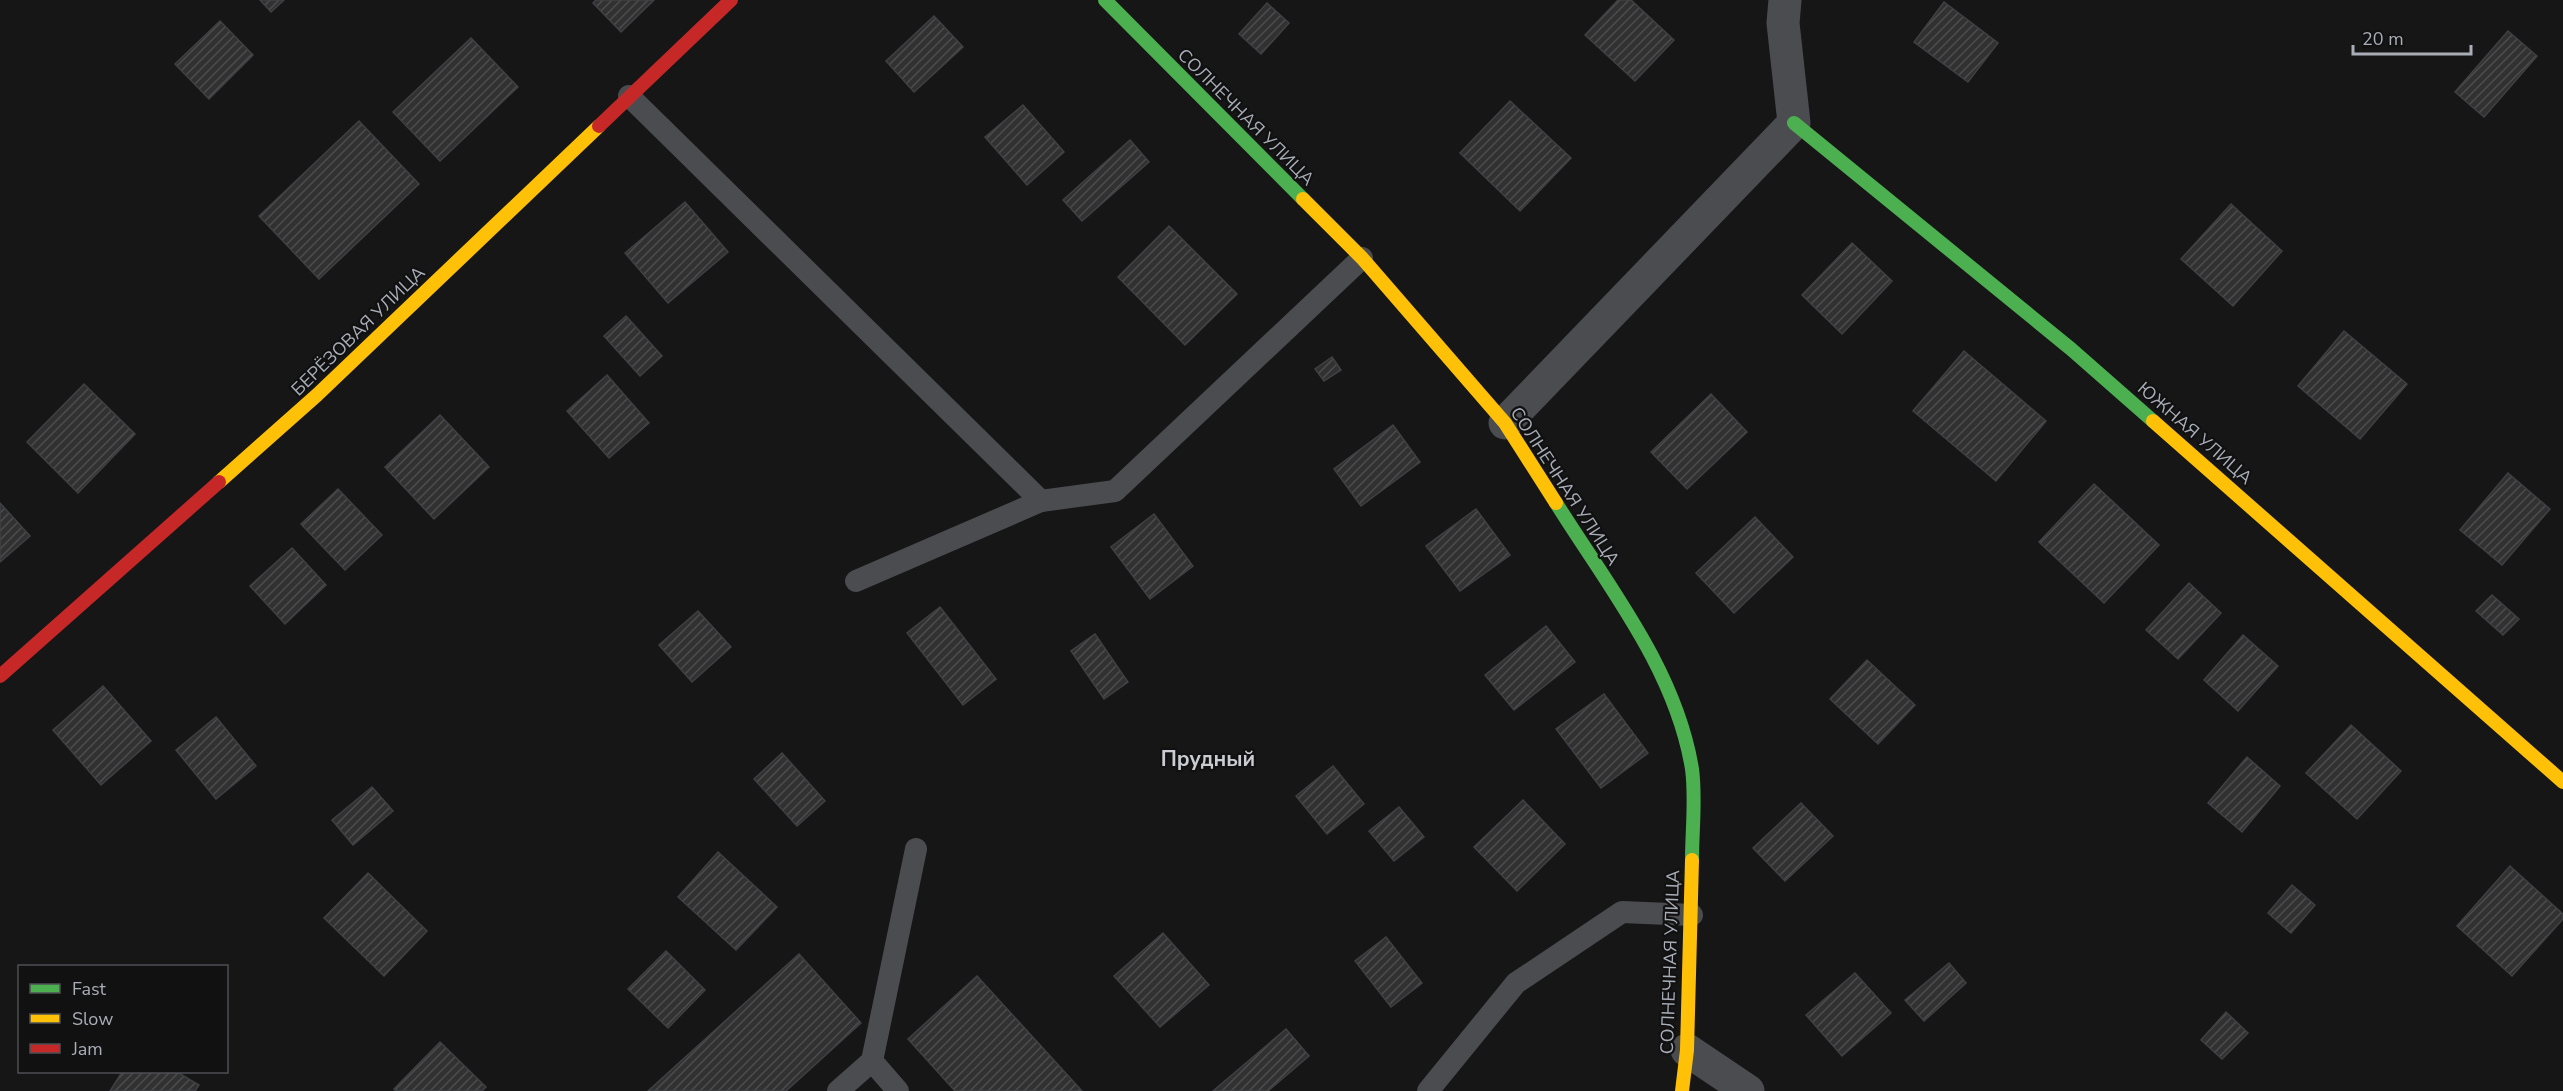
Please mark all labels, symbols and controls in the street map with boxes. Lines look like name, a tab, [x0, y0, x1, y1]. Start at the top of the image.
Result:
scale bar	[2353, 18, 2472, 56]
text: 20 m	[2362, 27, 2404, 51]
street label: СОЛНЕЧНАЯ УЛИЦА	[1172, 43, 1320, 191]
street label: БЕРЁЗОВАЯ УЛИЦА	[286, 261, 430, 401]
street label: ЮЖНАЯ УЛИЦА	[2132, 376, 2258, 490]
street label: СОЛНЕЧНАЯ УЛИЦА	[1505, 402, 1625, 570]
district label: Прудный	[1161, 745, 1255, 773]
street label: СОЛНЕЧНАЯ УЛИЦА	[1655, 869, 1685, 1055]
legend	[18, 965, 228, 1073]
text: Fast	[72, 977, 107, 1001]
text: Slow	[72, 1007, 113, 1031]
text: Jam	[71, 1037, 103, 1061]

